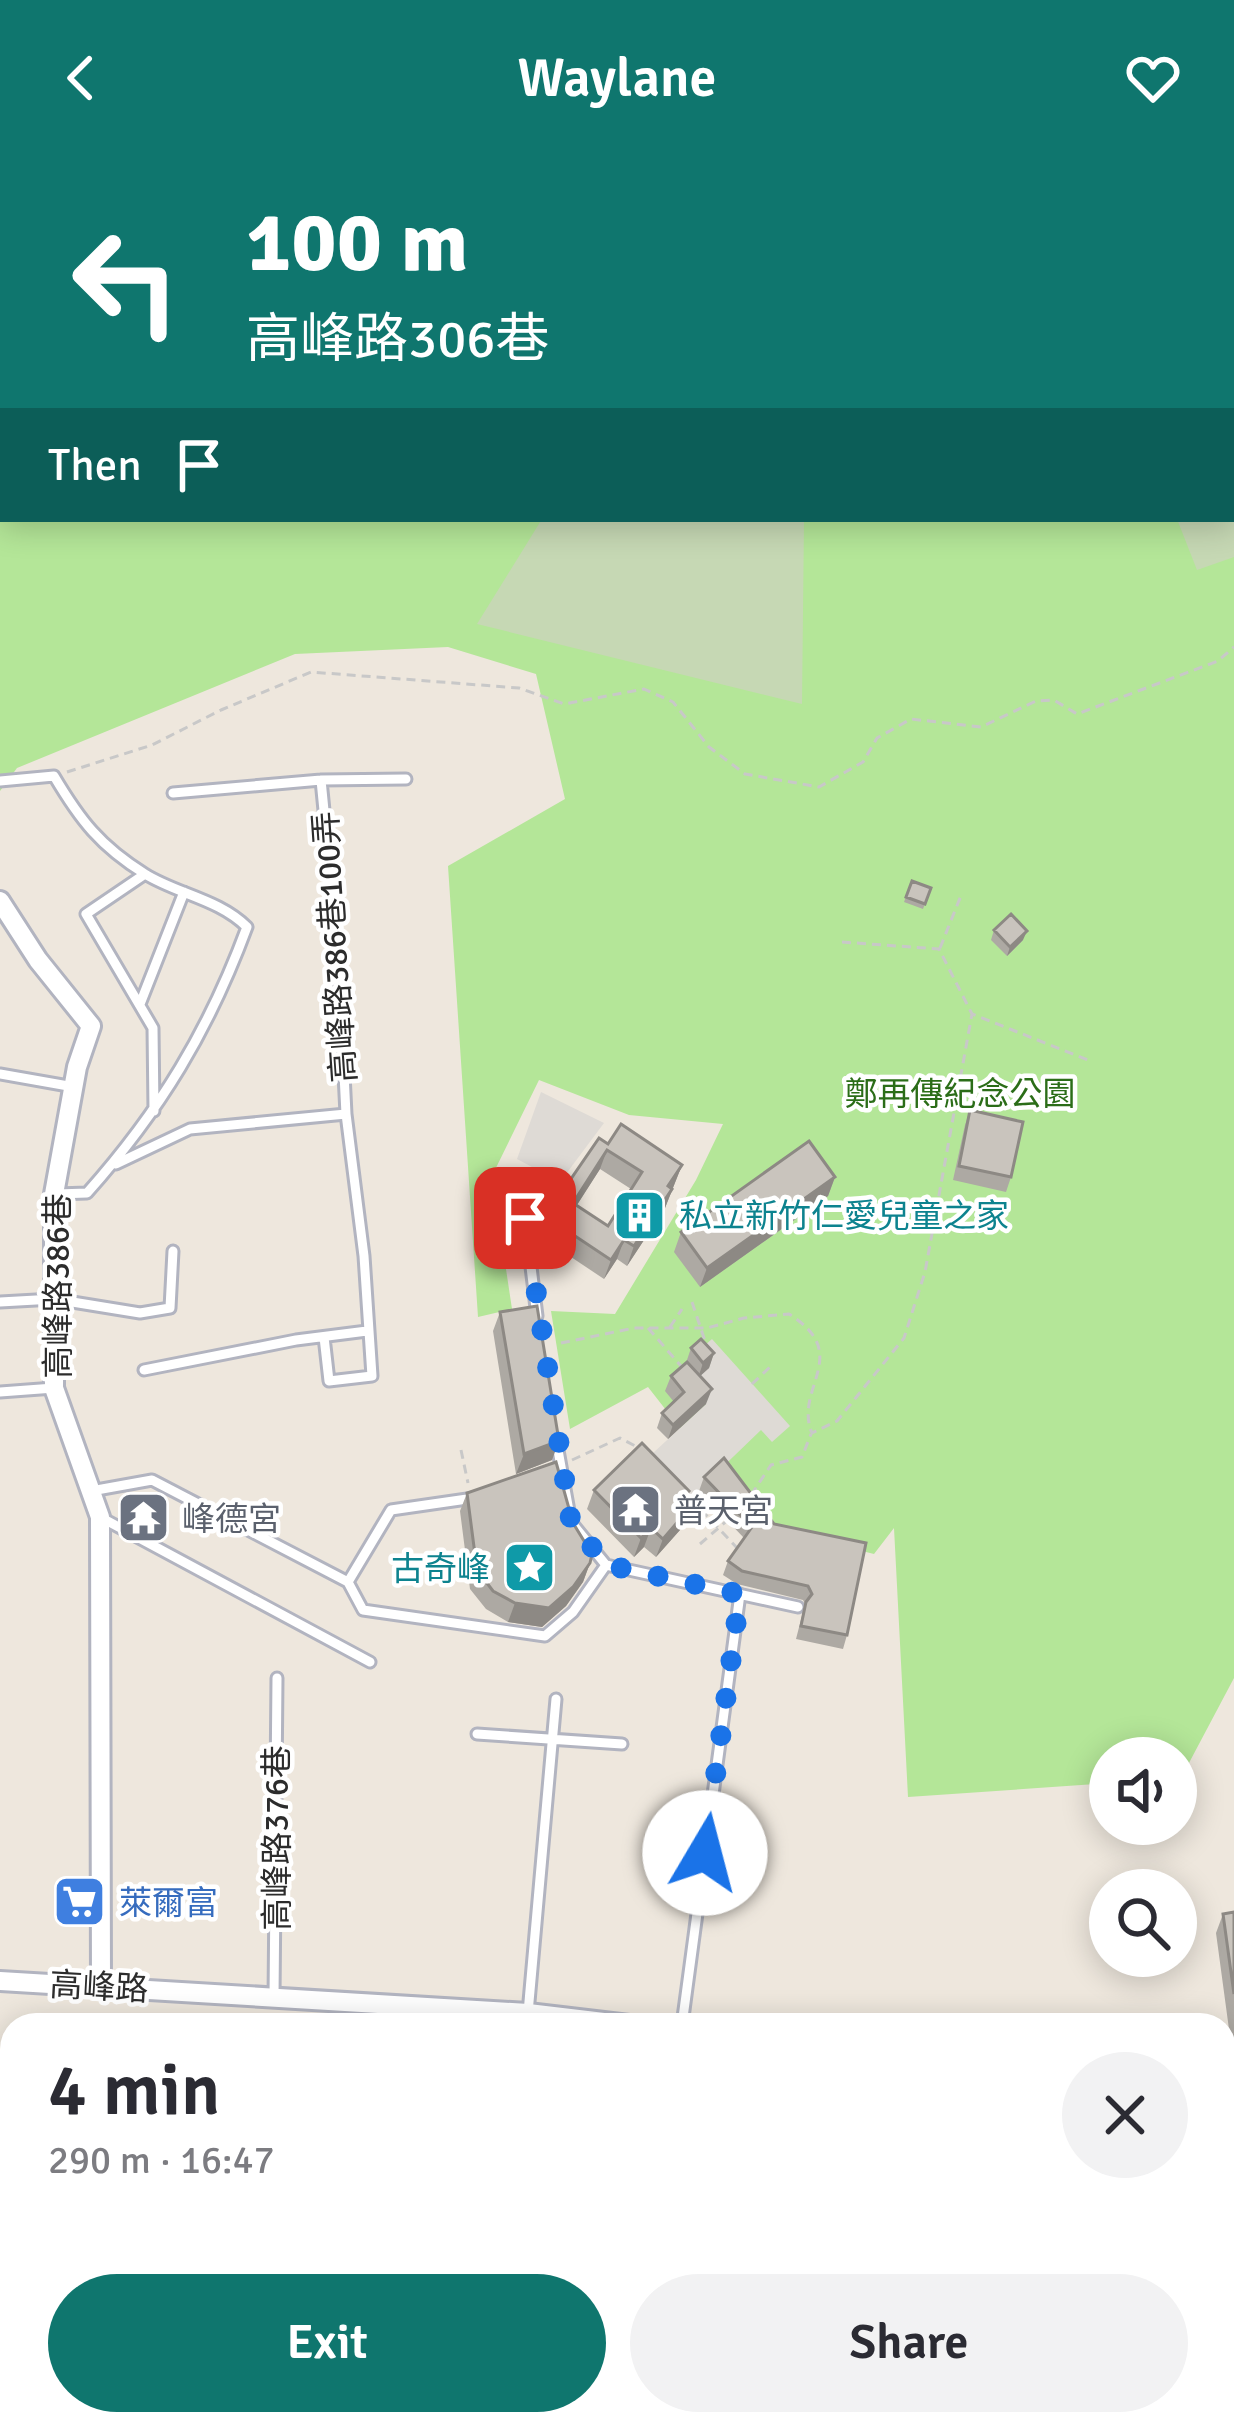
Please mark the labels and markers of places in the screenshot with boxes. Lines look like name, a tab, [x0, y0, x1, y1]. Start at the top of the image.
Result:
pin	[474, 1167, 576, 1269]
building icon: 私立新竹仁愛兒童之家	[612, 1187, 668, 1243]
place label: 私立新竹仁愛兒童之家	[679, 1196, 1009, 1237]
temple icon: 普天宮	[607, 1482, 663, 1538]
temple icon: 峰德宮	[115, 1490, 171, 1546]
place label: 普天宮	[674, 1491, 773, 1532]
place label: 峰德宮	[182, 1499, 281, 1540]
place icon: 古奇峰	[501, 1540, 557, 1596]
place label: 古奇峰	[391, 1549, 490, 1590]
supermarket icon: 萊爾富	[52, 1874, 108, 1930]
place label: 萊爾富	[119, 1883, 218, 1924]

